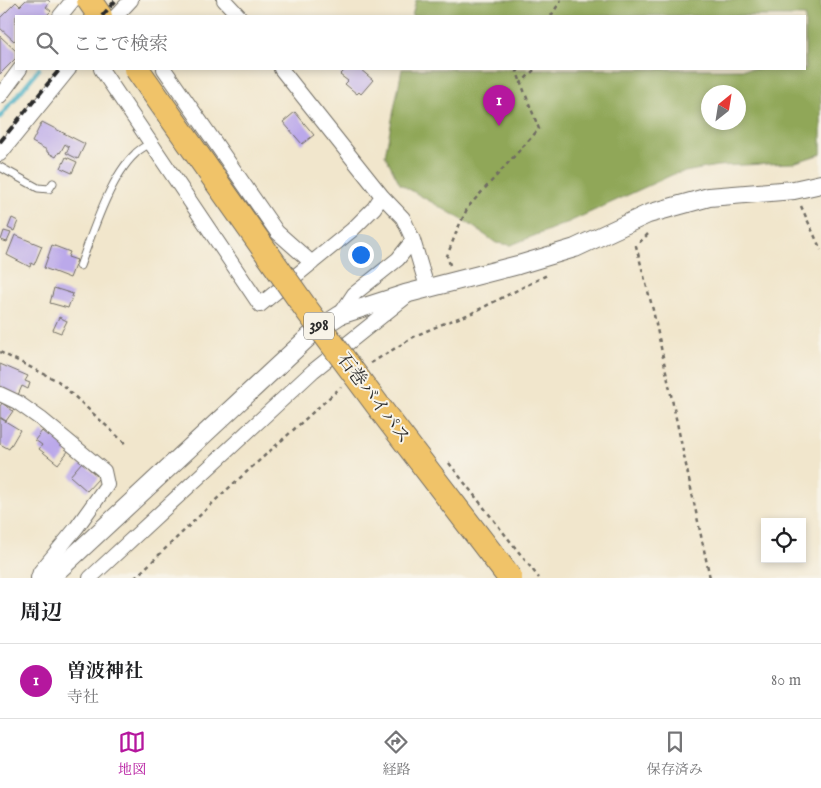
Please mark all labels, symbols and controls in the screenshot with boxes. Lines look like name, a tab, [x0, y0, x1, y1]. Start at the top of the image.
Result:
search box	[15, 15, 806, 70]
icon: search	[33, 29, 61, 57]
text: ここで検索	[73, 33, 168, 57]
pin: 1	[483, 85, 515, 126]
north arrow	[701, 85, 746, 130]
your location	[348, 242, 374, 268]
road number: 398	[304, 312, 334, 340]
street label: 石巻バイパス	[331, 349, 415, 449]
map controls	[761, 518, 806, 563]
button: locate	[761, 518, 806, 563]
text: 周辺	[20, 600, 62, 627]
text: 曽波神社	[67, 660, 143, 684]
text: 1	[33, 671, 39, 691]
text: 80 m	[771, 671, 801, 691]
text: 寺社	[67, 688, 99, 708]
tab: 地図	[118, 728, 146, 779]
tab: 経路	[382, 728, 410, 779]
tab: 保存済み	[647, 728, 703, 779]

